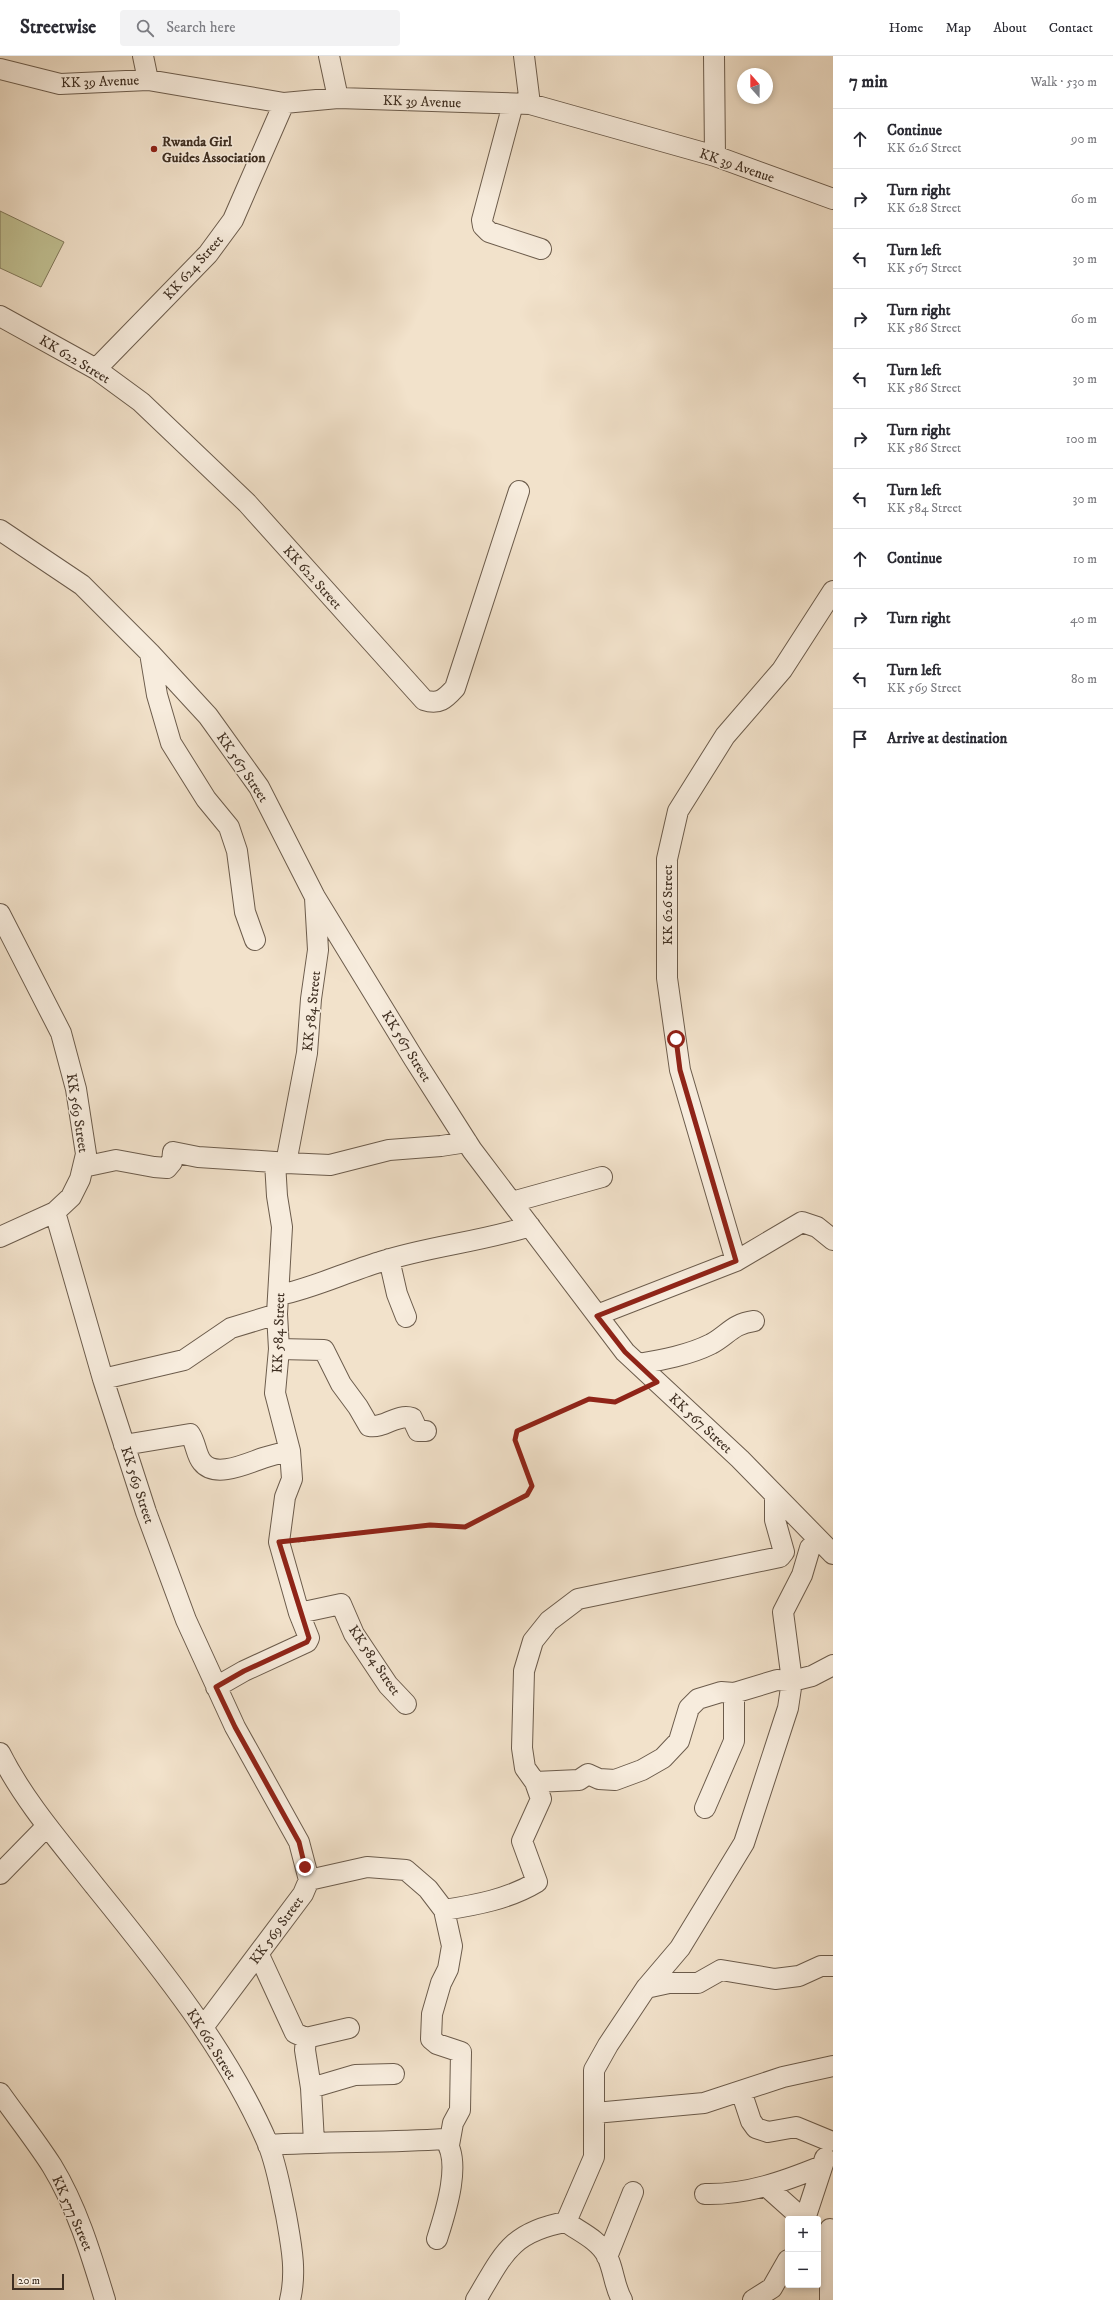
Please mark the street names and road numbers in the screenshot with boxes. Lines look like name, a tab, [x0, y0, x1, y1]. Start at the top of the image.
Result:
street label: KK 39 Avenue	[61, 72, 140, 92]
street label: KK 39 Avenue	[383, 92, 462, 112]
street label: KK 39 Avenue	[697, 145, 777, 187]
street label: KK 624 Street	[160, 231, 228, 304]
street label: KK 622 Street	[36, 332, 114, 388]
street label: KK 622 Street	[279, 542, 346, 614]
street label: KK 567 Street	[212, 729, 272, 806]
street label: KK 626 Street	[659, 864, 677, 945]
street label: KK 584 Street	[299, 969, 325, 1052]
street label: KK 567 Street	[377, 1008, 435, 1086]
street label: KK 569 Street	[62, 1072, 92, 1155]
street label: KK 584 Street	[269, 1292, 289, 1374]
street label: KK 567 Street	[665, 1390, 736, 1458]
street label: KK 569 Street	[116, 1444, 158, 1527]
street label: KK 584 Street	[344, 1622, 405, 1699]
street label: KK 569 Street	[246, 1893, 308, 1968]
street label: KK 662 Street	[182, 2006, 240, 2084]
street label: KK 577 Street	[47, 2173, 97, 2254]

